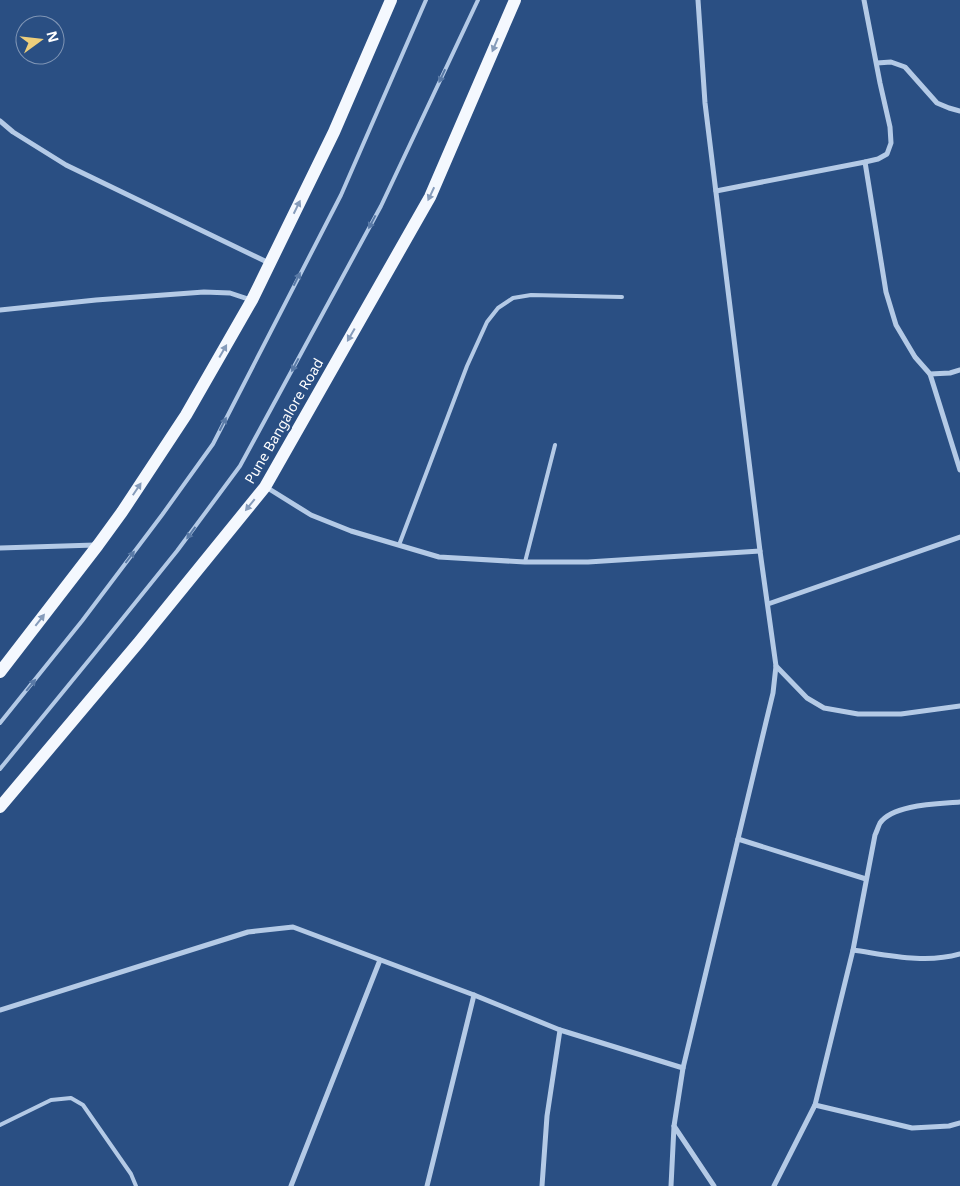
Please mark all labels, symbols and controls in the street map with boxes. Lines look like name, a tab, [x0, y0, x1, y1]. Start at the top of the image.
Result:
north arrow	[15, 15, 65, 65]
text: N	[42, 29, 64, 44]
one-way arrow	[491, 38, 499, 52]
one-way arrow	[438, 69, 446, 83]
one-way arrow	[427, 187, 435, 201]
one-way arrow	[293, 200, 301, 214]
one-way arrow	[368, 215, 376, 230]
one-way arrow	[293, 272, 301, 286]
one-way arrow	[347, 328, 355, 343]
one-way arrow	[219, 344, 227, 359]
street label: Pune Bangalore Road	[240, 354, 327, 487]
one-way arrow	[290, 358, 299, 372]
one-way arrow	[219, 416, 227, 431]
one-way arrow	[132, 482, 142, 496]
one-way arrow	[245, 498, 256, 511]
one-way arrow	[186, 526, 196, 540]
one-way arrow	[125, 551, 136, 564]
one-way arrow	[35, 614, 46, 627]
one-way arrow	[25, 679, 36, 692]

